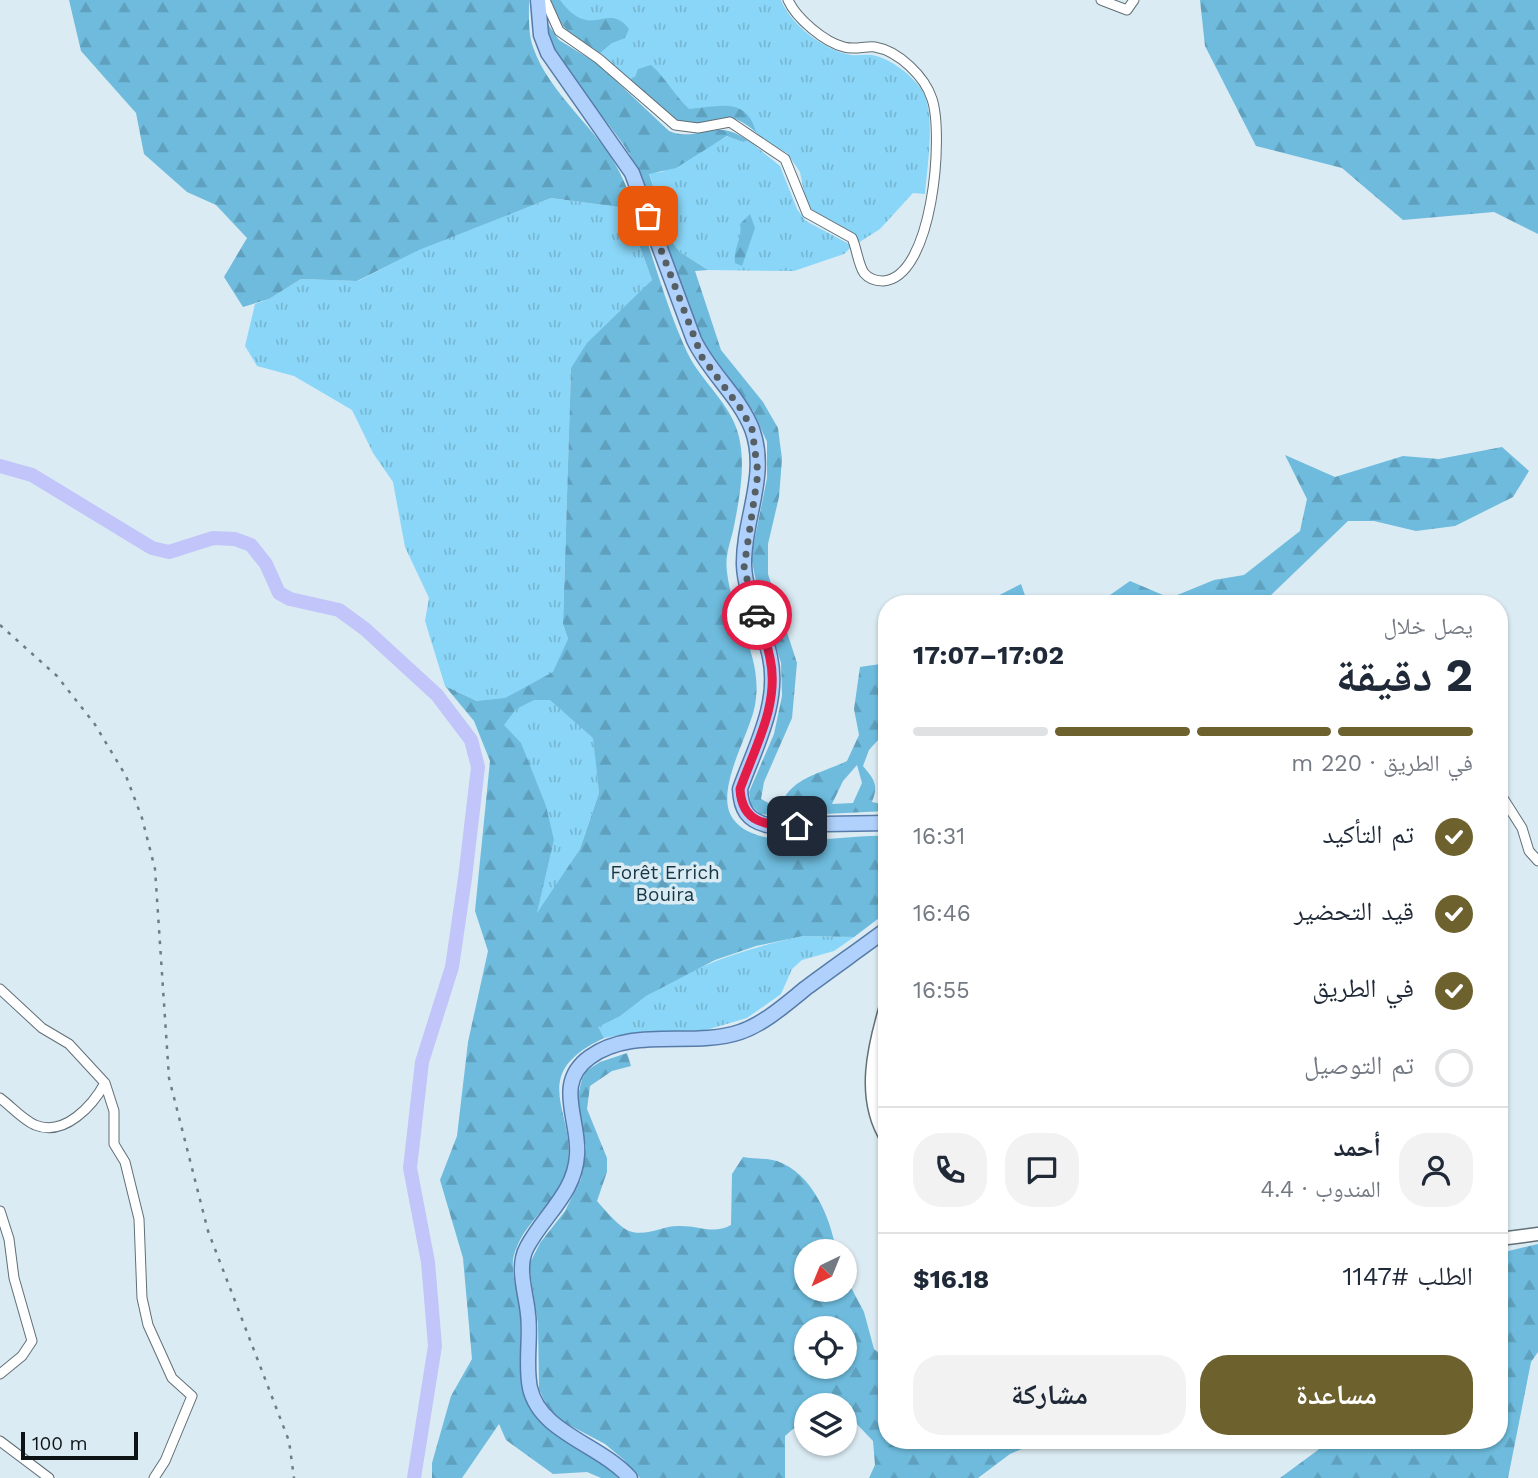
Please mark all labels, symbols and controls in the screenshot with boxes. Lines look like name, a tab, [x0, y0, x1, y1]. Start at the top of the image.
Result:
pin	[618, 186, 678, 246]
icon: bag	[629, 197, 667, 235]
courier	[722, 580, 792, 650]
icon: car	[738, 596, 776, 634]
text: يصل خلال	[1383, 613, 1473, 640]
text: 17:02–17:07	[913, 640, 1064, 670]
text: 2 دقيقة	[1336, 648, 1473, 702]
text: في الطريق · 220 m	[1291, 750, 1473, 777]
pin	[767, 796, 827, 856]
icon: home	[778, 807, 816, 845]
icon: check	[1435, 818, 1473, 856]
text: تم التأكيد	[1322, 819, 1414, 849]
text: 16:31	[913, 823, 965, 850]
park label: Forêt Errich Bouira	[610, 861, 720, 906]
icon: check	[1435, 895, 1473, 933]
text: قيد التحضير	[1294, 896, 1414, 926]
text: 16:46	[913, 900, 971, 927]
icon: check	[1435, 972, 1473, 1010]
text: في الطريق	[1312, 973, 1414, 1003]
text: 16:55	[913, 977, 970, 1004]
text: تم التوصيل	[1304, 1050, 1414, 1080]
text: أحمد	[1333, 1132, 1381, 1162]
button: phone	[913, 1133, 987, 1207]
button: chat	[1005, 1133, 1079, 1207]
button: person	[1399, 1133, 1473, 1207]
text: المندوب · 4.4	[1260, 1176, 1381, 1203]
north arrow	[794, 1239, 858, 1302]
map controls	[794, 1239, 857, 1456]
text: الطلب #1147	[1342, 1261, 1473, 1291]
text: $16.18	[913, 1264, 989, 1294]
button: locate	[794, 1316, 857, 1379]
button: مشاركة	[913, 1355, 1186, 1435]
button: مساعدة	[1200, 1355, 1473, 1435]
button: layers	[794, 1393, 857, 1456]
scale bar	[21, 1429, 138, 1461]
text: 100 m	[32, 1432, 88, 1455]

